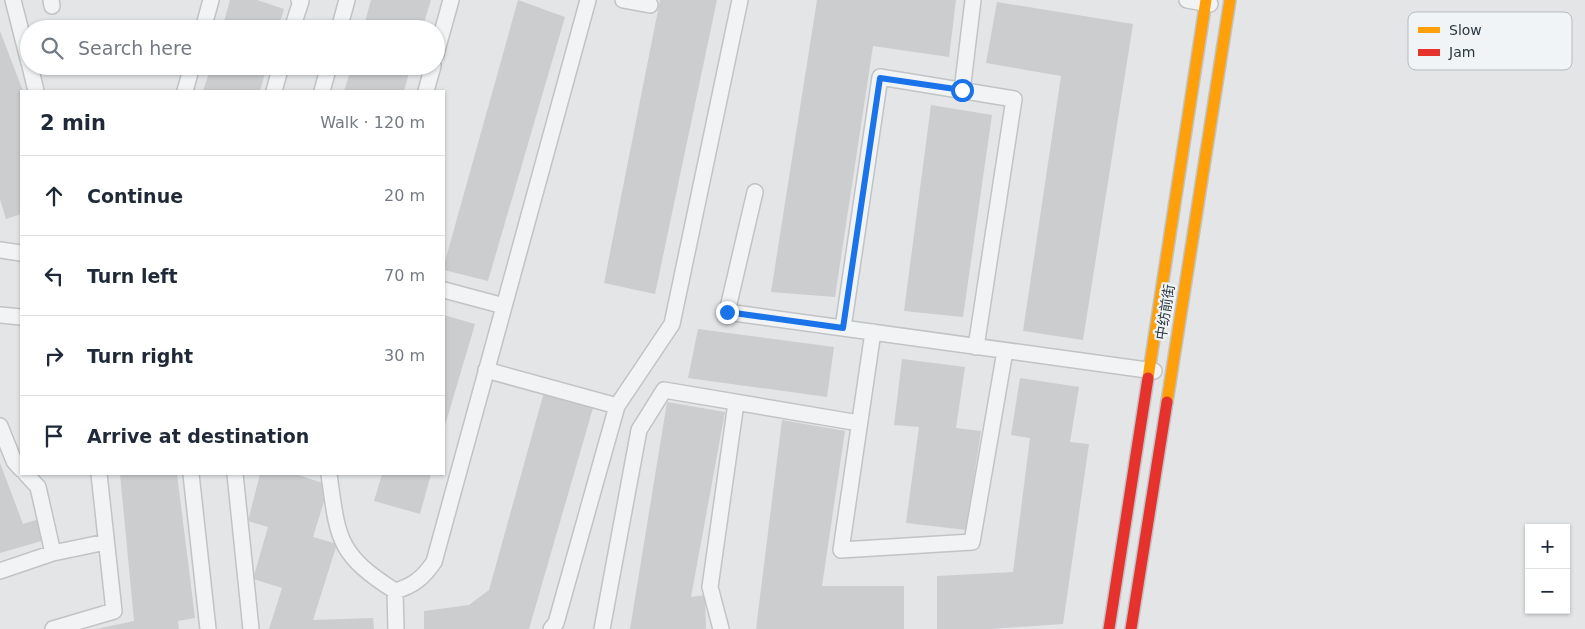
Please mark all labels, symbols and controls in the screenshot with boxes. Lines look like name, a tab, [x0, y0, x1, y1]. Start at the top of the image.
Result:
legend	[1408, 12, 1572, 70]
search box	[20, 20, 445, 75]
text: Slow	[1449, 22, 1482, 38]
icon: search	[38, 34, 66, 62]
text: Search here	[78, 37, 192, 59]
text: Jam	[1448, 44, 1475, 60]
route start	[951, 79, 974, 102]
text: 2 min	[40, 111, 106, 135]
text: Walk · 120 m	[320, 113, 425, 132]
icon: ahead	[40, 182, 68, 210]
text: Continue	[87, 185, 183, 207]
text: 20 m	[384, 186, 425, 205]
icon: left	[40, 262, 68, 290]
text: Turn left	[87, 265, 178, 287]
text: 70 m	[384, 266, 425, 285]
street label: 中纺前街	[1153, 283, 1177, 341]
route end	[716, 301, 739, 324]
icon: right	[40, 342, 68, 370]
text: Turn right	[87, 345, 193, 367]
text: 30 m	[384, 346, 425, 365]
icon: arrive	[40, 422, 68, 450]
text: Arrive at destination	[87, 425, 309, 447]
map controls	[1525, 524, 1570, 614]
button: +	[1525, 524, 1570, 569]
button: −	[1525, 569, 1570, 614]

